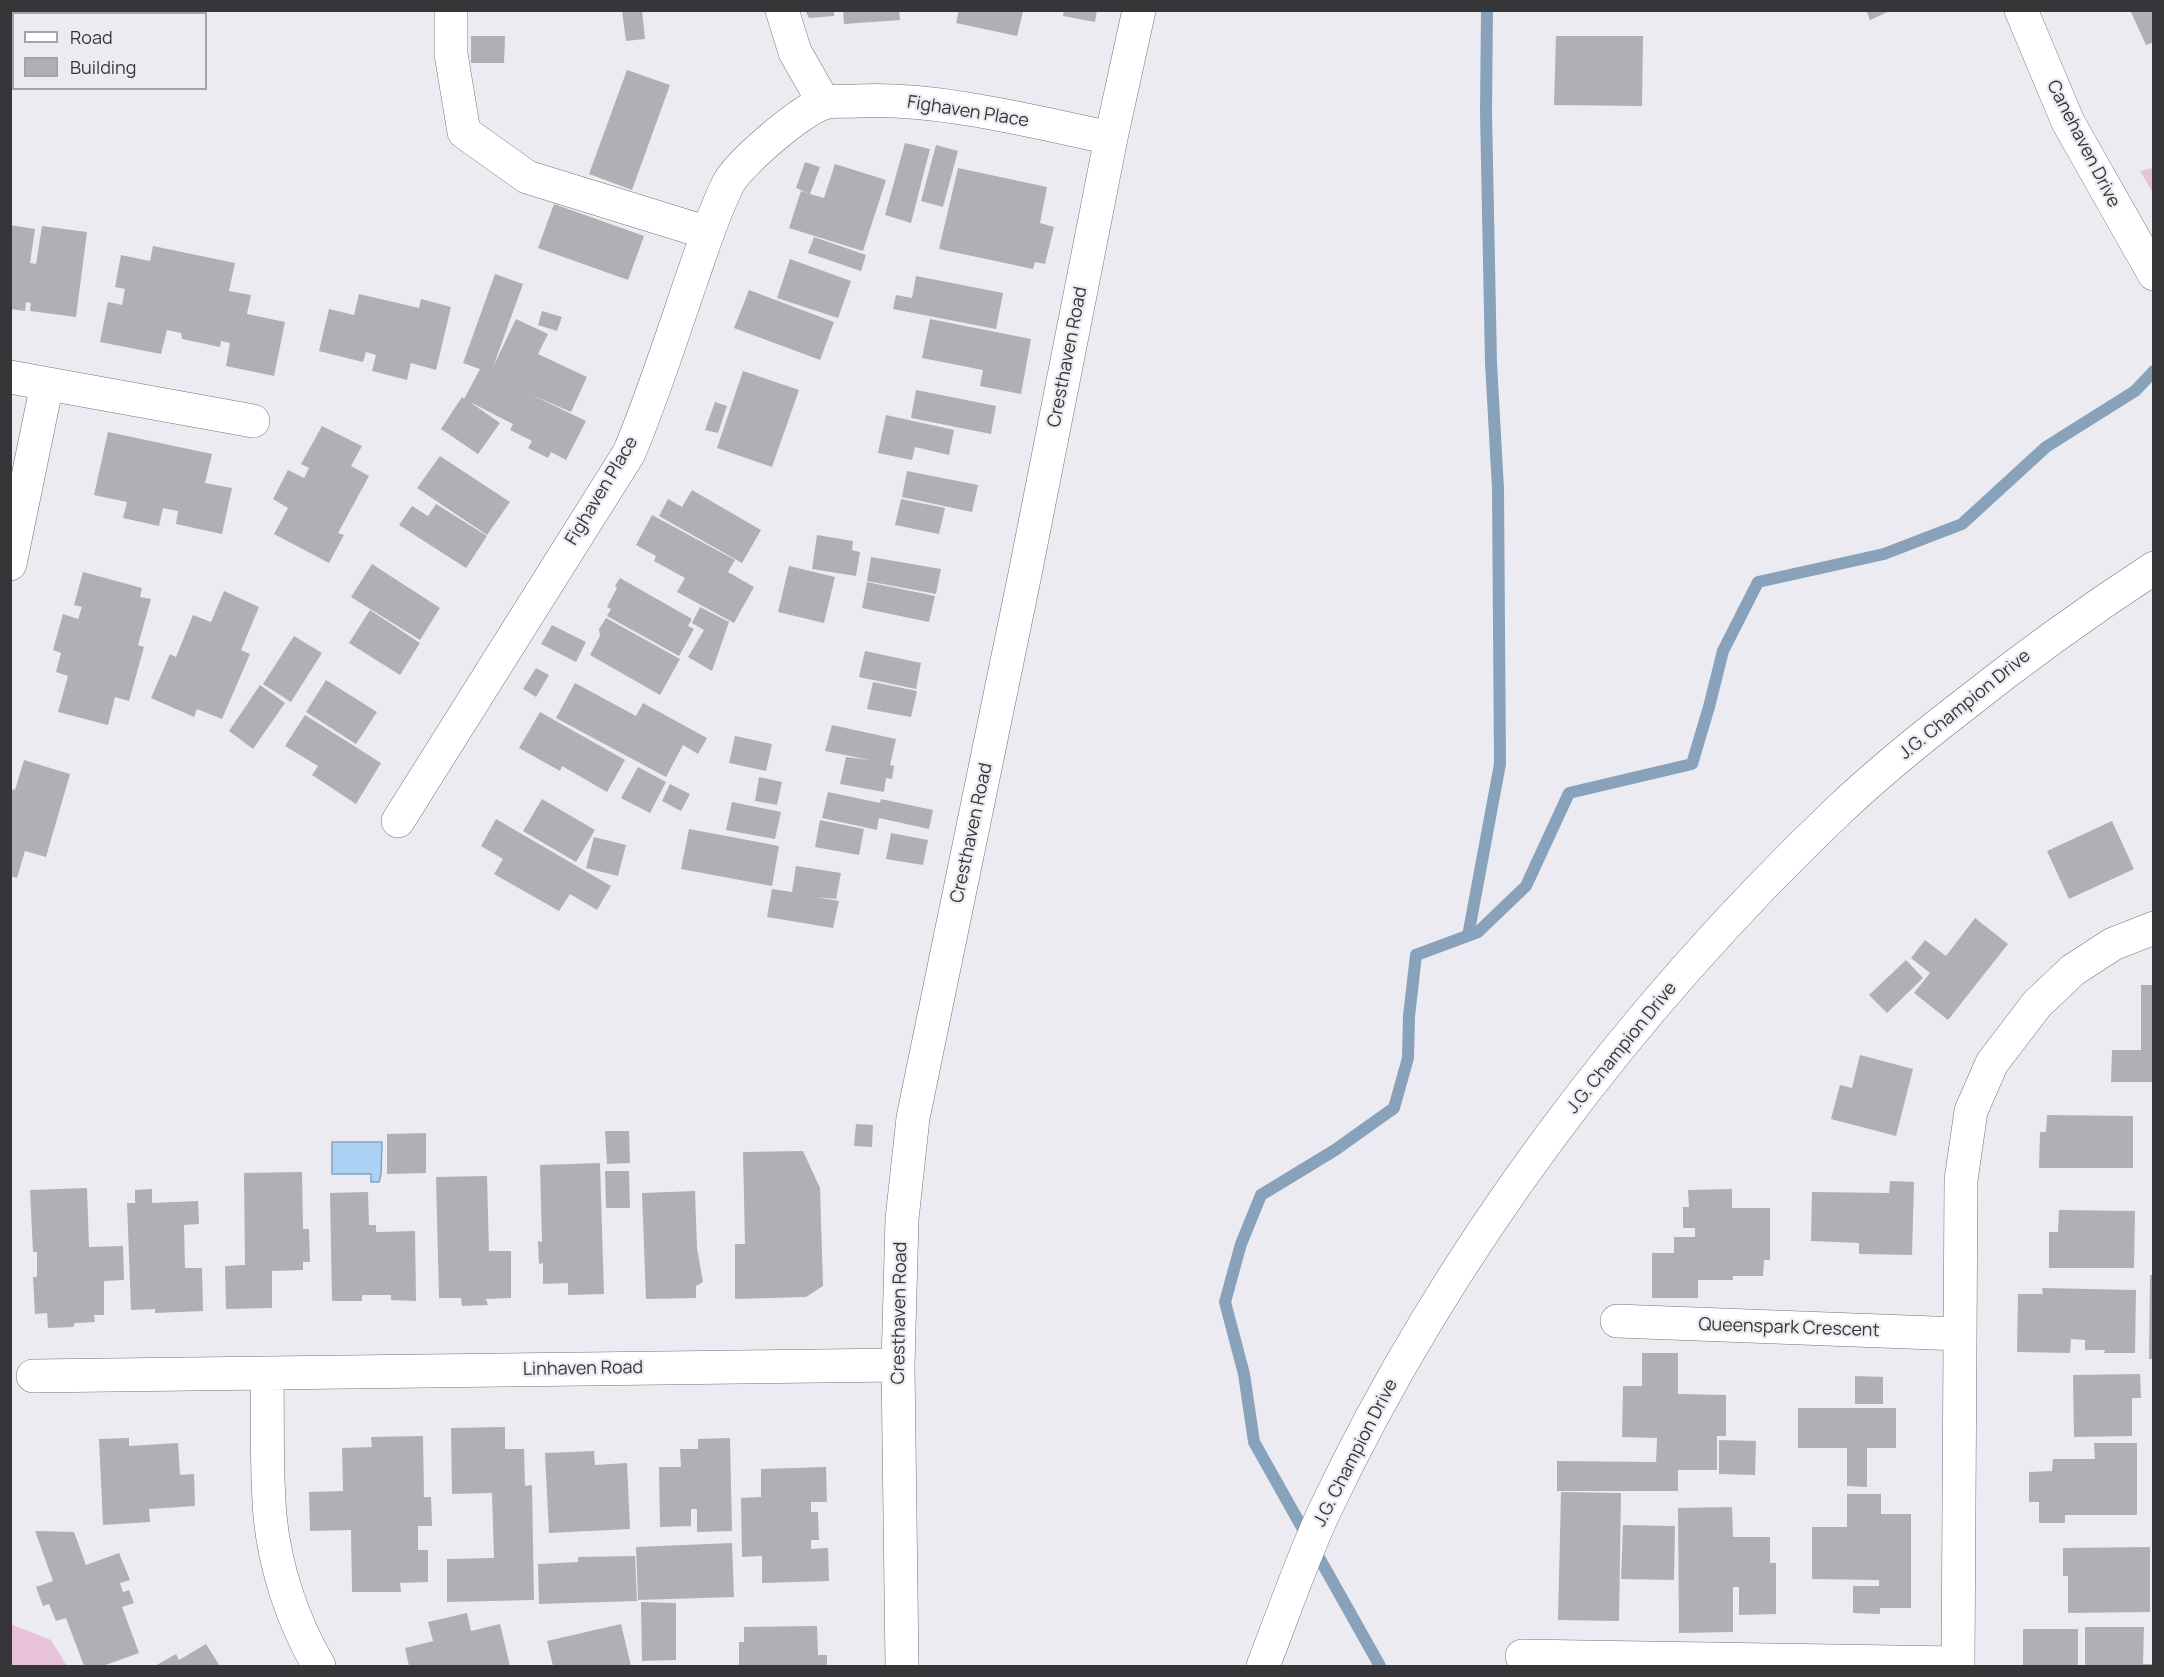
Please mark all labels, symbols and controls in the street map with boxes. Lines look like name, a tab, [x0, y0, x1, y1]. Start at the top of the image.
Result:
legend	[12, 12, 207, 90]
text: Road	[70, 25, 113, 49]
text: Building	[70, 55, 136, 79]
street label: Canehaven Drive	[2042, 77, 2124, 211]
street label: Fighaven Place	[906, 92, 1030, 132]
street label: Cresthaven Road	[1044, 285, 1092, 429]
street label: Fighaven Place	[561, 433, 643, 549]
street label: J.G. Champion Drive	[1895, 645, 2035, 765]
street label: Cresthaven Road	[947, 761, 997, 905]
street label: J.G. Champion Drive	[1562, 978, 1682, 1118]
street label: Cresthaven Road	[888, 1241, 912, 1385]
street label: Queenspark Crescent	[1698, 1314, 1880, 1342]
street label: Linhaven Road	[523, 1357, 643, 1381]
street label: J.G. Champion Drive	[1309, 1376, 1403, 1530]

